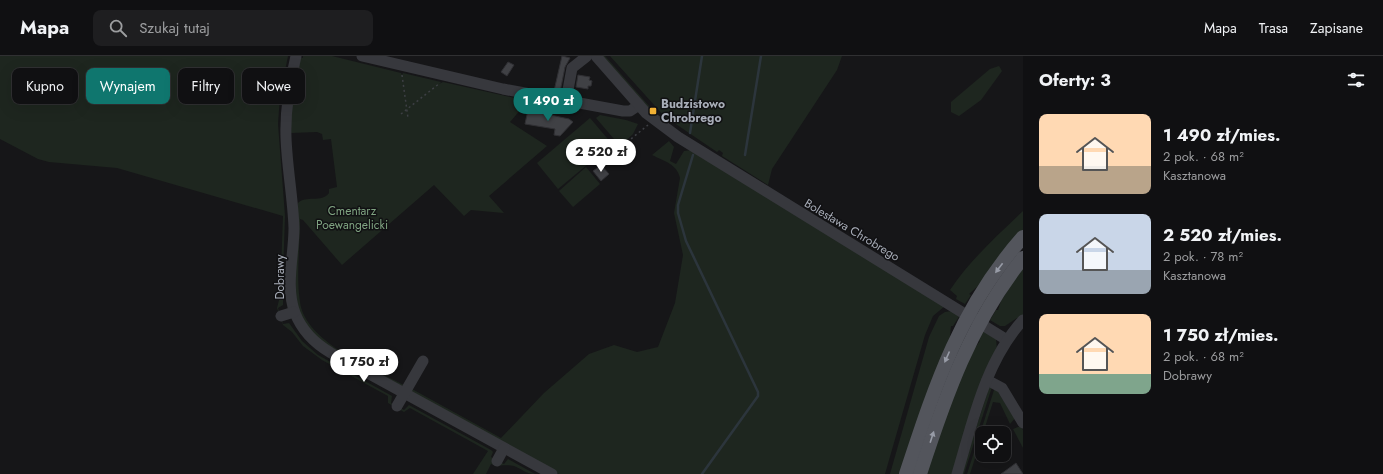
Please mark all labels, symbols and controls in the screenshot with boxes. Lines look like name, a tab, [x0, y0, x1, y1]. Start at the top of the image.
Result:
search box	[93, 10, 373, 46]
text: Mapa	[20, 14, 69, 41]
icon: search	[107, 17, 129, 39]
text: Szukaj tutaj	[139, 17, 210, 39]
text: Mapa	[1204, 18, 1237, 38]
text: Trasa	[1259, 18, 1288, 38]
text: Zapisane	[1310, 18, 1363, 38]
chip: Kupno	[12, 68, 78, 104]
chip: Wynajem	[86, 68, 170, 104]
chip: Filtry	[178, 68, 234, 104]
chip: Nowe	[242, 68, 305, 104]
text: Oferty: 3	[1039, 68, 1111, 92]
icon: filters	[1345, 69, 1367, 91]
pin: 1 490 zł	[507, 88, 589, 122]
text: 1 490 zł	[522, 91, 574, 110]
place label: Budzistowo Chrobrego	[661, 95, 725, 127]
marker: Budzistowo Chrobrego	[648, 106, 658, 116]
text: 1 490 zł/mies.	[1163, 123, 1281, 147]
icon: home	[1071, 130, 1119, 178]
pin: 2 520 zł	[560, 139, 642, 173]
text: 2 520 zł	[575, 142, 627, 161]
text: 2 pok. · 68 m²	[1163, 147, 1244, 166]
text: Kasztanowa	[1163, 166, 1226, 185]
street label: Bolesława Chrobrego	[801, 194, 903, 266]
park label: Cmentarz Poewangelicki	[316, 202, 388, 234]
text: 2 520 zł/mies.	[1163, 223, 1282, 247]
icon: home	[1071, 230, 1119, 278]
text: 2 pok. · 78 m²	[1163, 247, 1243, 266]
street label: Dobrawy	[271, 254, 289, 300]
one-way arrow	[994, 262, 1003, 273]
text: Kasztanowa	[1163, 266, 1226, 285]
text: 1 750 zł/mies.	[1163, 323, 1279, 347]
icon: home	[1071, 330, 1119, 378]
text: 2 pok. · 68 m²	[1163, 347, 1244, 366]
pin: 1 750 zł	[323, 349, 405, 383]
text: 1 750 zł	[339, 352, 389, 371]
one-way arrow	[944, 352, 950, 363]
text: Dobrawy	[1163, 366, 1212, 385]
map controls	[975, 426, 1011, 462]
button: locate	[975, 426, 1011, 462]
one-way arrow	[929, 431, 935, 443]

